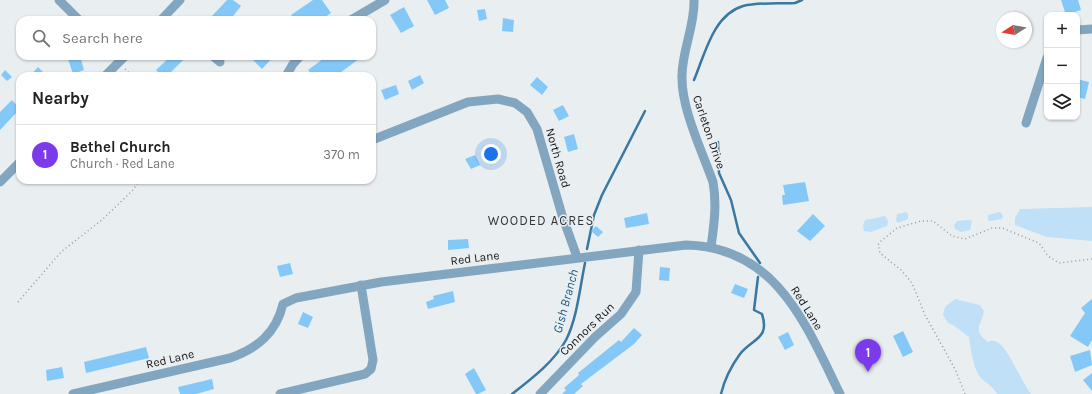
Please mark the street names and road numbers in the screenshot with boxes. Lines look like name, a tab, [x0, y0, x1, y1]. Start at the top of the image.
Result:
street label: Carleton Drive	[690, 93, 728, 171]
street label: North Road	[543, 127, 573, 189]
street label: Red Lane	[450, 248, 500, 268]
street label: Red Lane	[788, 283, 826, 333]
street label: Connors Run	[557, 300, 617, 358]
street label: Red Lane	[145, 347, 195, 371]

